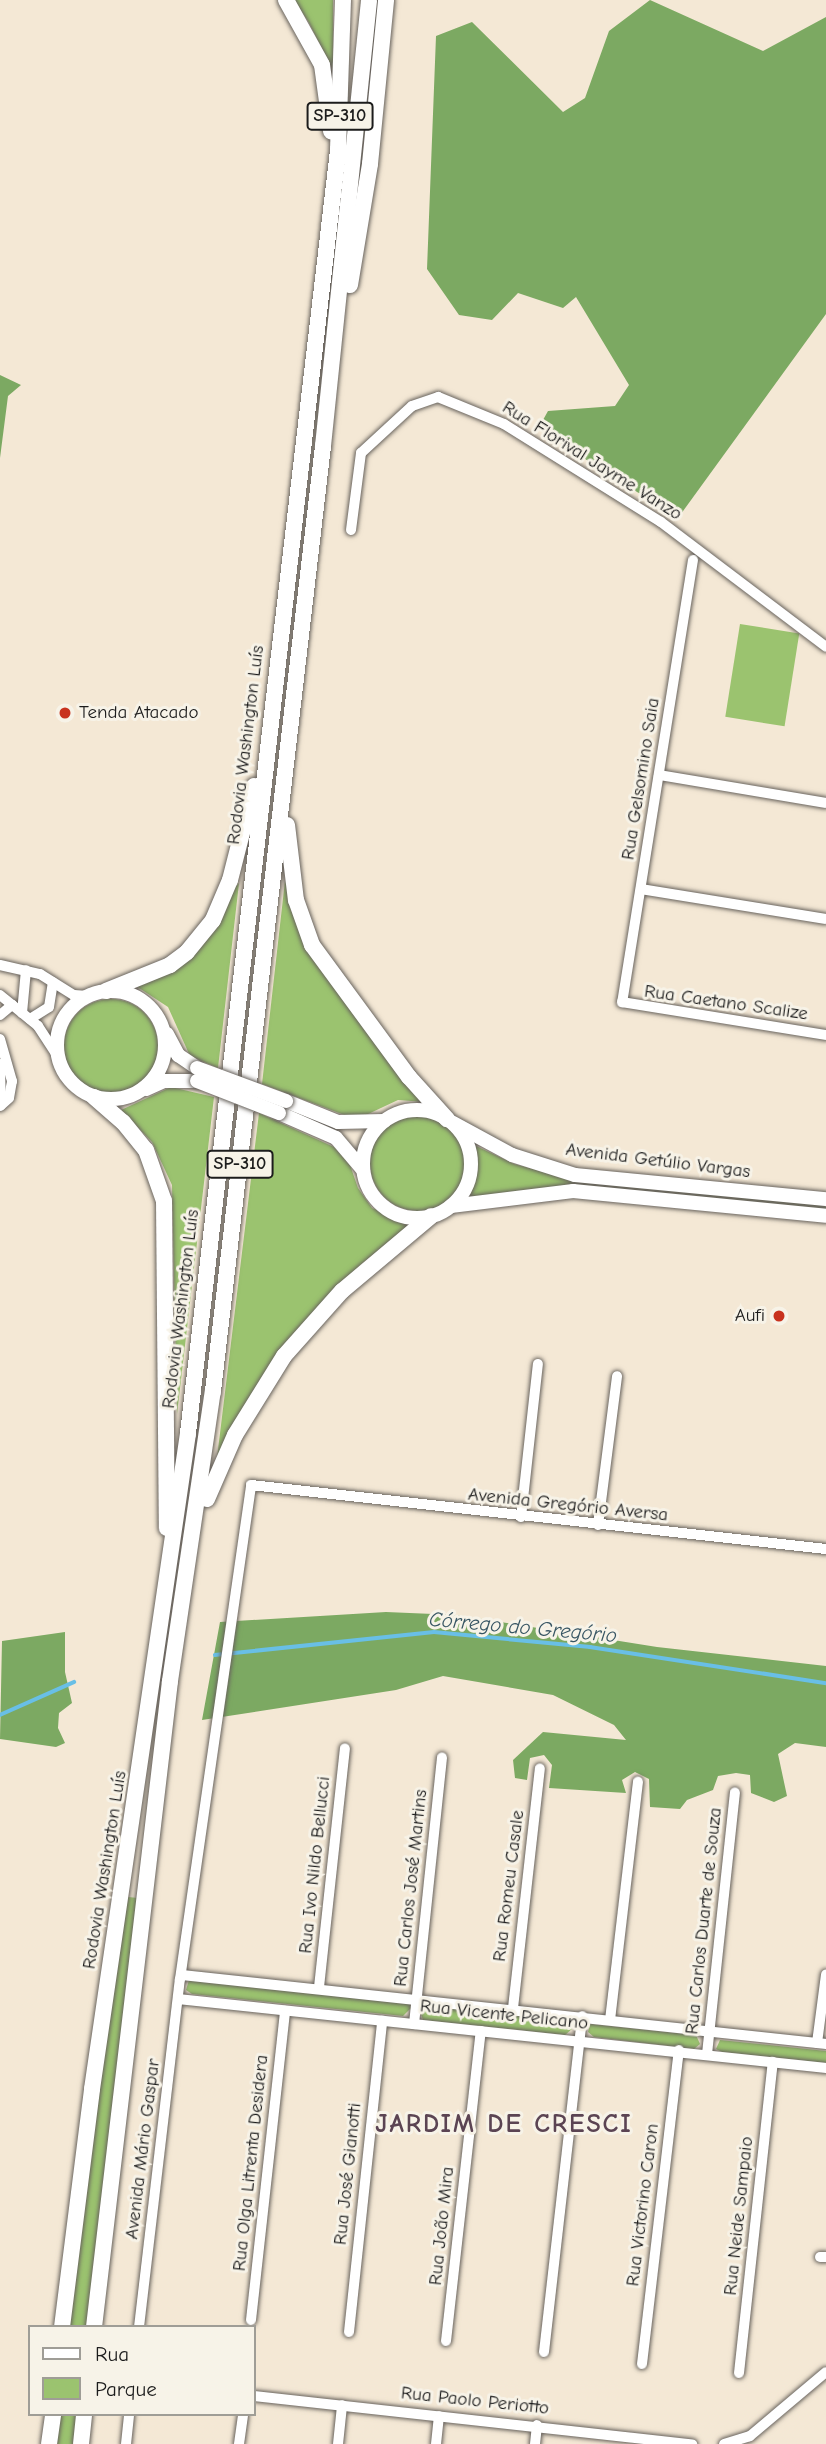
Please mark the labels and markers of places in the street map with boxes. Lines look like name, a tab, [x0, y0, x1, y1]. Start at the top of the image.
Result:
place label: Tenda Atacado	[79, 702, 198, 724]
marker: Tenda Atacado	[57, 705, 73, 721]
place label: Aufi	[735, 1305, 765, 1327]
marker: Aufi	[771, 1308, 787, 1324]

